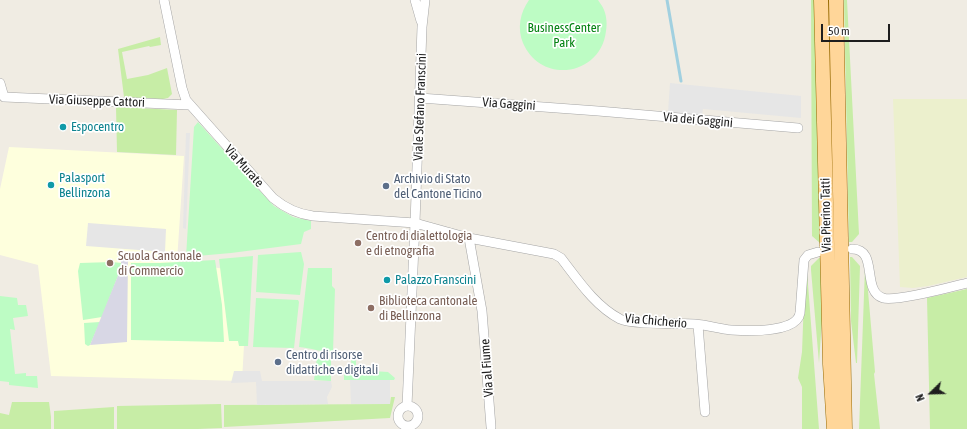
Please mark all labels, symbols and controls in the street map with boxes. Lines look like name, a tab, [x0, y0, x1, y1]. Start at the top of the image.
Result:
scale bar	[823, 16, 892, 42]
park label: BusinessCenter Park	[528, 20, 600, 51]
text: 50 m	[828, 24, 850, 38]
street label: Viale Stefano Franscini	[410, 53, 430, 161]
street label: Via Giuseppe Cattori	[49, 92, 145, 110]
street label: Via Gaggini	[482, 94, 536, 114]
street label: Via dei Gaggini	[662, 109, 734, 131]
place label: Espocentro	[71, 119, 124, 135]
marker: Espocentro	[58, 122, 68, 132]
street label: Via Murate	[221, 142, 267, 190]
place label: Palasport Bellinzona	[59, 170, 110, 201]
place label: Archivio di Stato del Cantone Ticino	[394, 171, 482, 202]
street label: Via Pierino Tatti	[818, 178, 834, 252]
marker: Palasport Bellinzona	[46, 180, 56, 190]
marker: Archivio di Stato del Cantone Ticino	[381, 181, 391, 191]
place label: Centro di dialettologia e di etnografia	[366, 228, 472, 259]
marker: Centro di dialettologia e di etnografia	[353, 238, 363, 248]
place label: Scuola Cantonale di Commercio	[118, 248, 201, 279]
marker: Scuola Cantonale di Commercio	[105, 258, 115, 268]
place label: Palazzo Franscini	[395, 272, 476, 288]
marker: Palazzo Franscini	[382, 275, 392, 285]
place label: Biblioteca cantonale di Bellinzona	[379, 293, 477, 324]
marker: Biblioteca cantonale di Bellinzona	[366, 303, 376, 313]
street label: Via Chicherio	[624, 311, 688, 331]
street label: Via al Fiume	[477, 338, 497, 398]
place label: Centro di risorse didattiche e digitali	[286, 347, 378, 378]
marker: Centro di risorse didattiche e digitali	[273, 357, 283, 367]
north arrow	[911, 373, 951, 413]
text: N	[913, 392, 927, 403]

